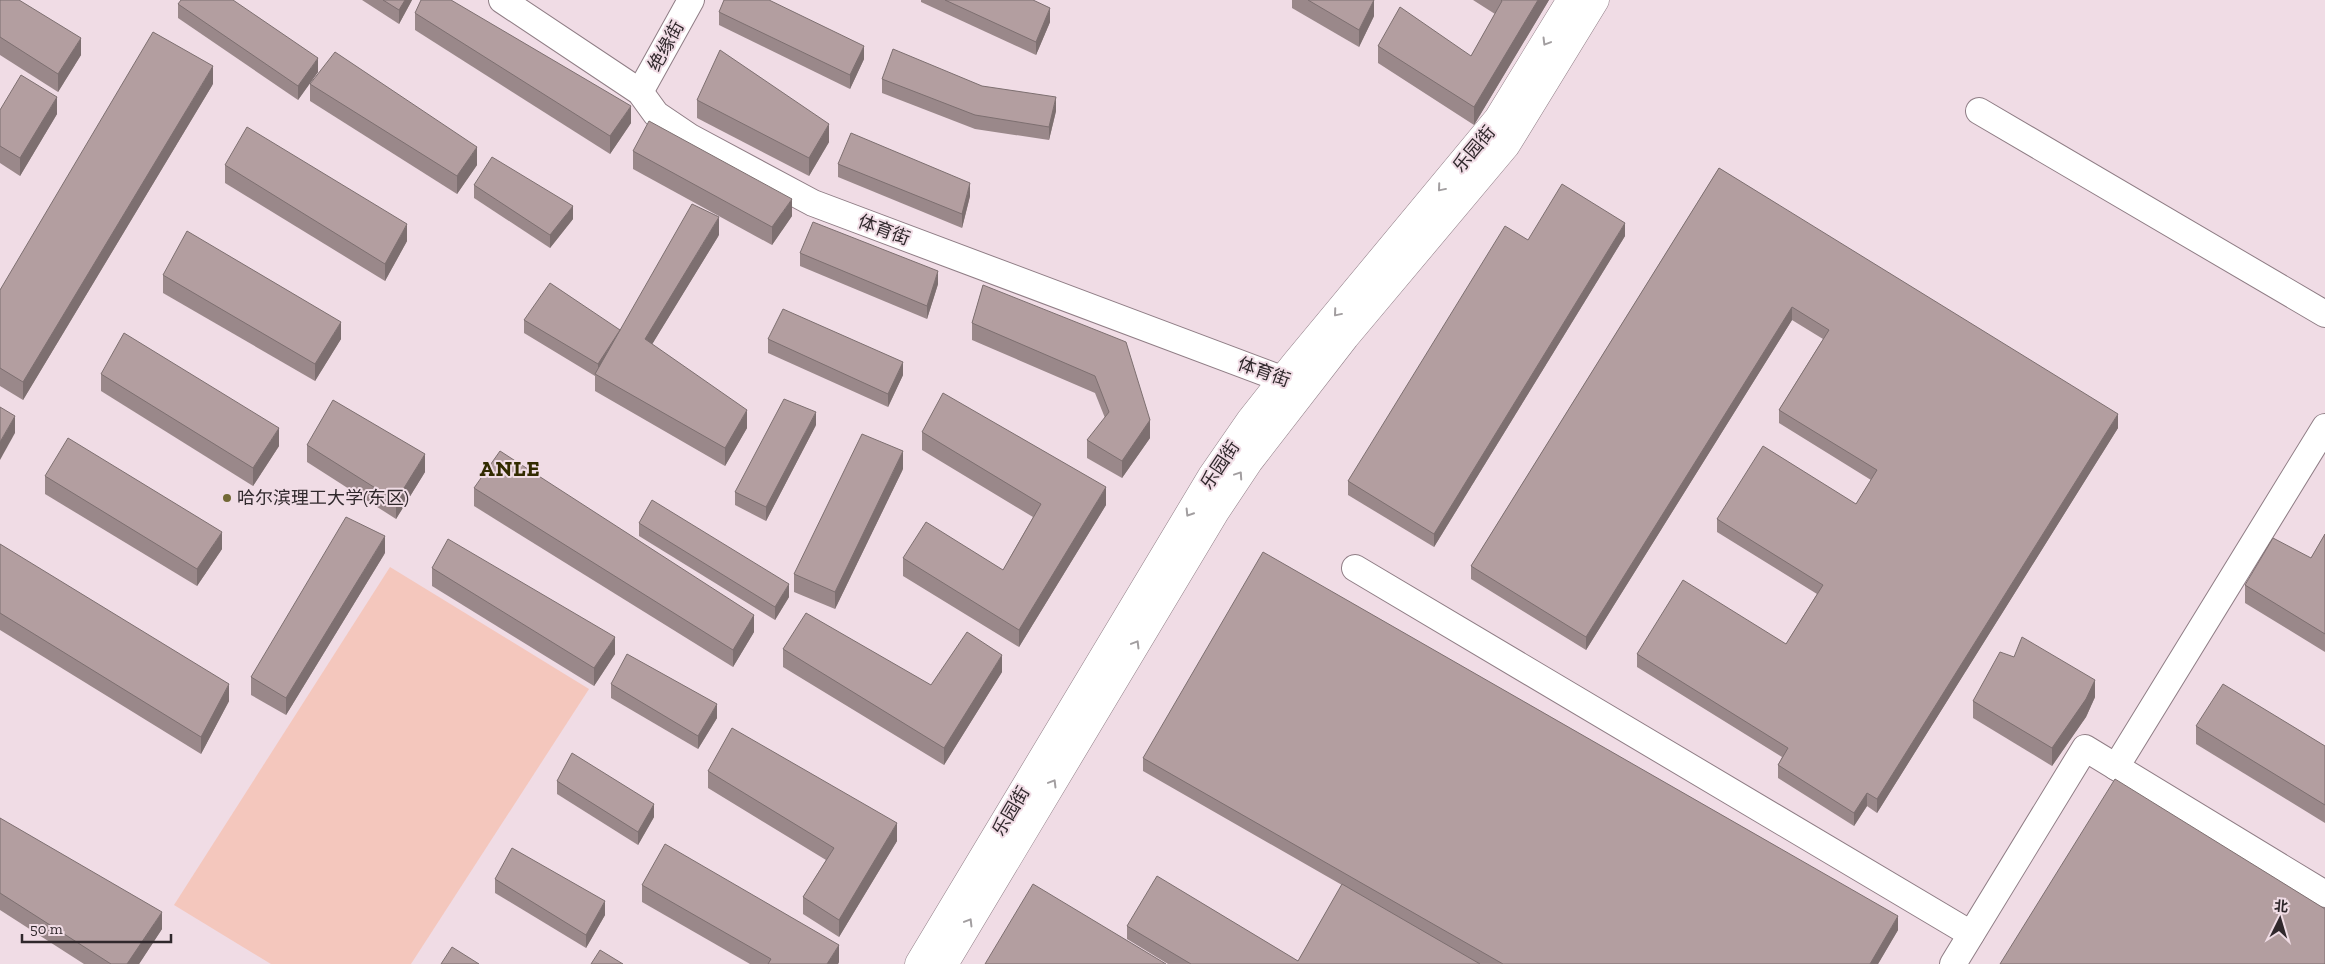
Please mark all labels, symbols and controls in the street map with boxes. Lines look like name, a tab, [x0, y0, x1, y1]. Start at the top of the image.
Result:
street label: 绝缘街	[643, 17, 689, 75]
one-way arrow	[1542, 36, 1552, 45]
street label: 乐园街	[1448, 121, 1500, 177]
one-way arrow	[1439, 182, 1447, 191]
street label: 体育街	[855, 210, 913, 250]
one-way arrow	[1335, 307, 1343, 316]
street label: 体育街	[1235, 352, 1293, 392]
street label: 乐园街	[1196, 436, 1244, 494]
district label: ANLE	[479, 455, 541, 482]
one-way arrow	[1233, 472, 1243, 481]
place label: 哈尔滨理工大学(东区)	[237, 487, 409, 509]
marker: 哈尔滨理工大学(东区)	[221, 492, 233, 504]
one-way arrow	[1185, 508, 1195, 517]
one-way arrow	[1130, 640, 1140, 649]
one-way arrow	[1047, 780, 1057, 789]
street label: 乐园街	[988, 782, 1034, 840]
north arrow	[2255, 894, 2305, 944]
text: 北	[2273, 897, 2289, 916]
scale bar	[22, 912, 171, 944]
one-way arrow	[962, 919, 972, 928]
text: 50 m	[30, 920, 63, 938]

